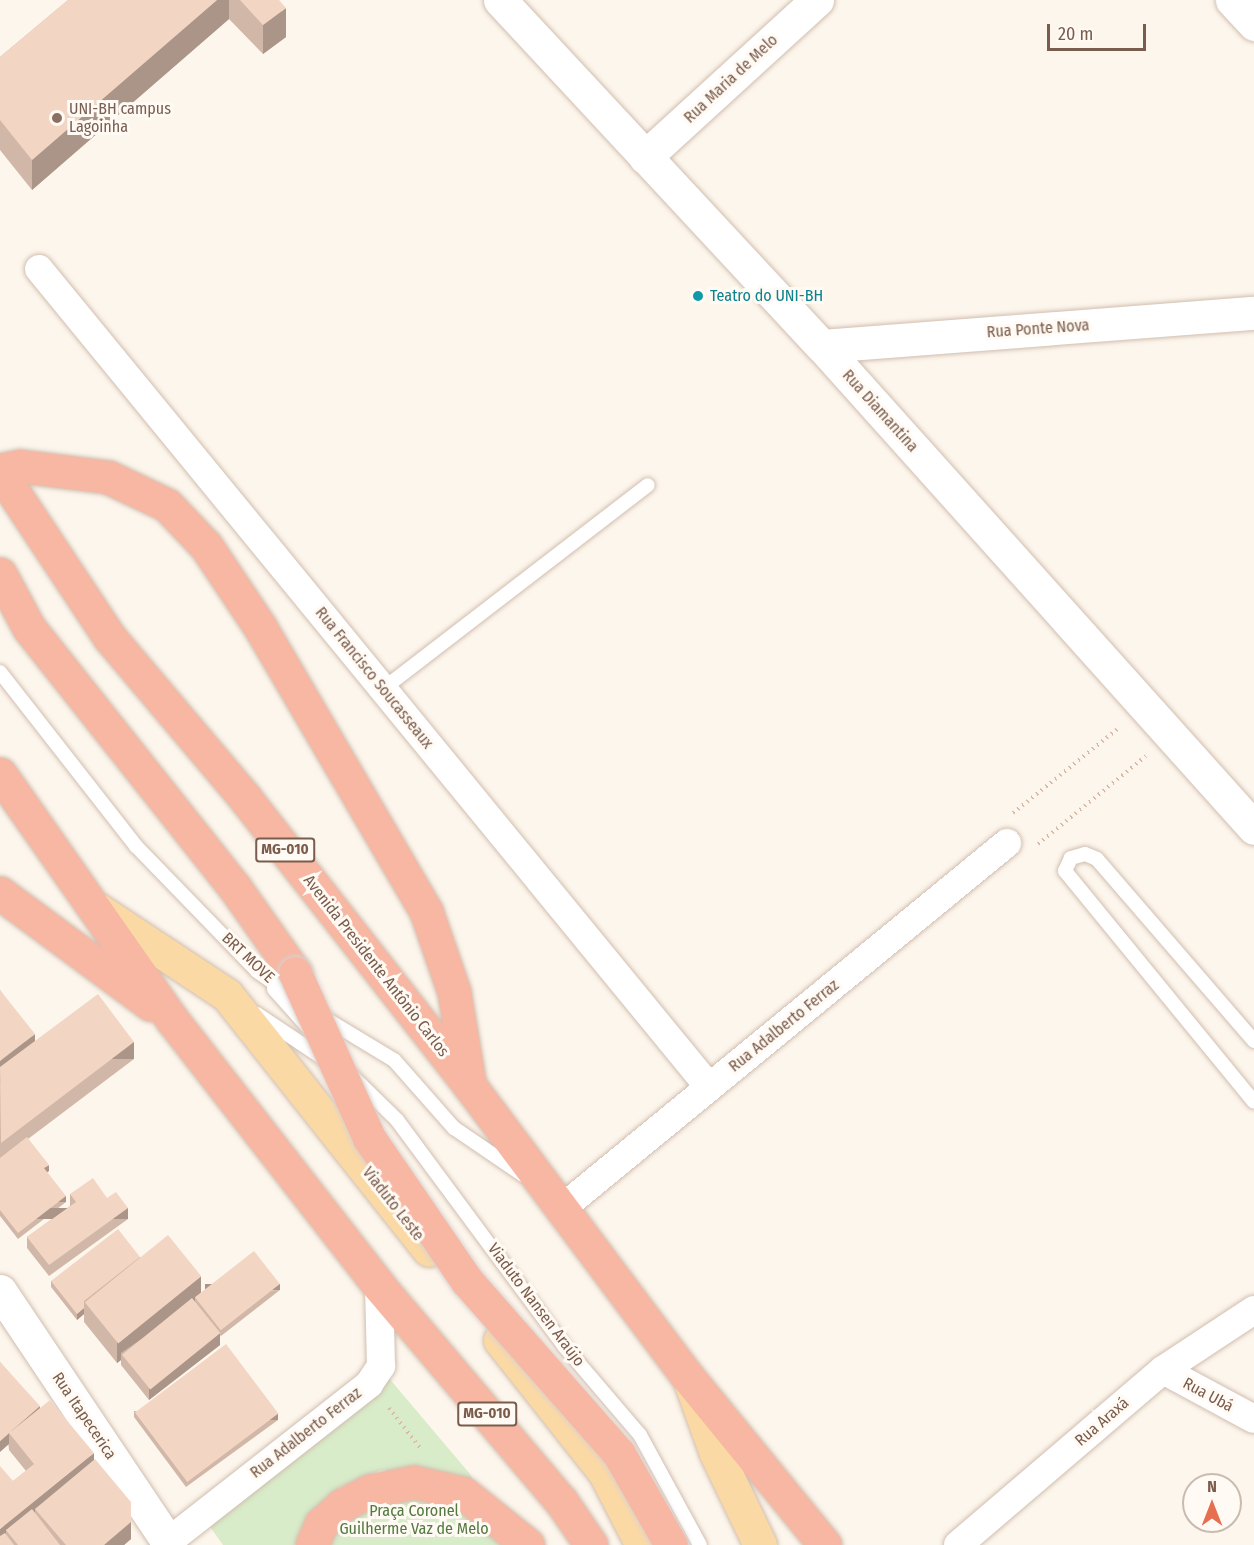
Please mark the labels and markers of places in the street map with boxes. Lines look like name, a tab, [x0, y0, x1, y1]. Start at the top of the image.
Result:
place label: UNI-BH campus Lagoinha	[69, 99, 171, 137]
marker: UNI-BH campus Lagoinha	[50, 111, 64, 125]
place label: Teatro do UNI-BH	[710, 286, 823, 306]
marker: Teatro do UNI-BH	[691, 289, 705, 303]

